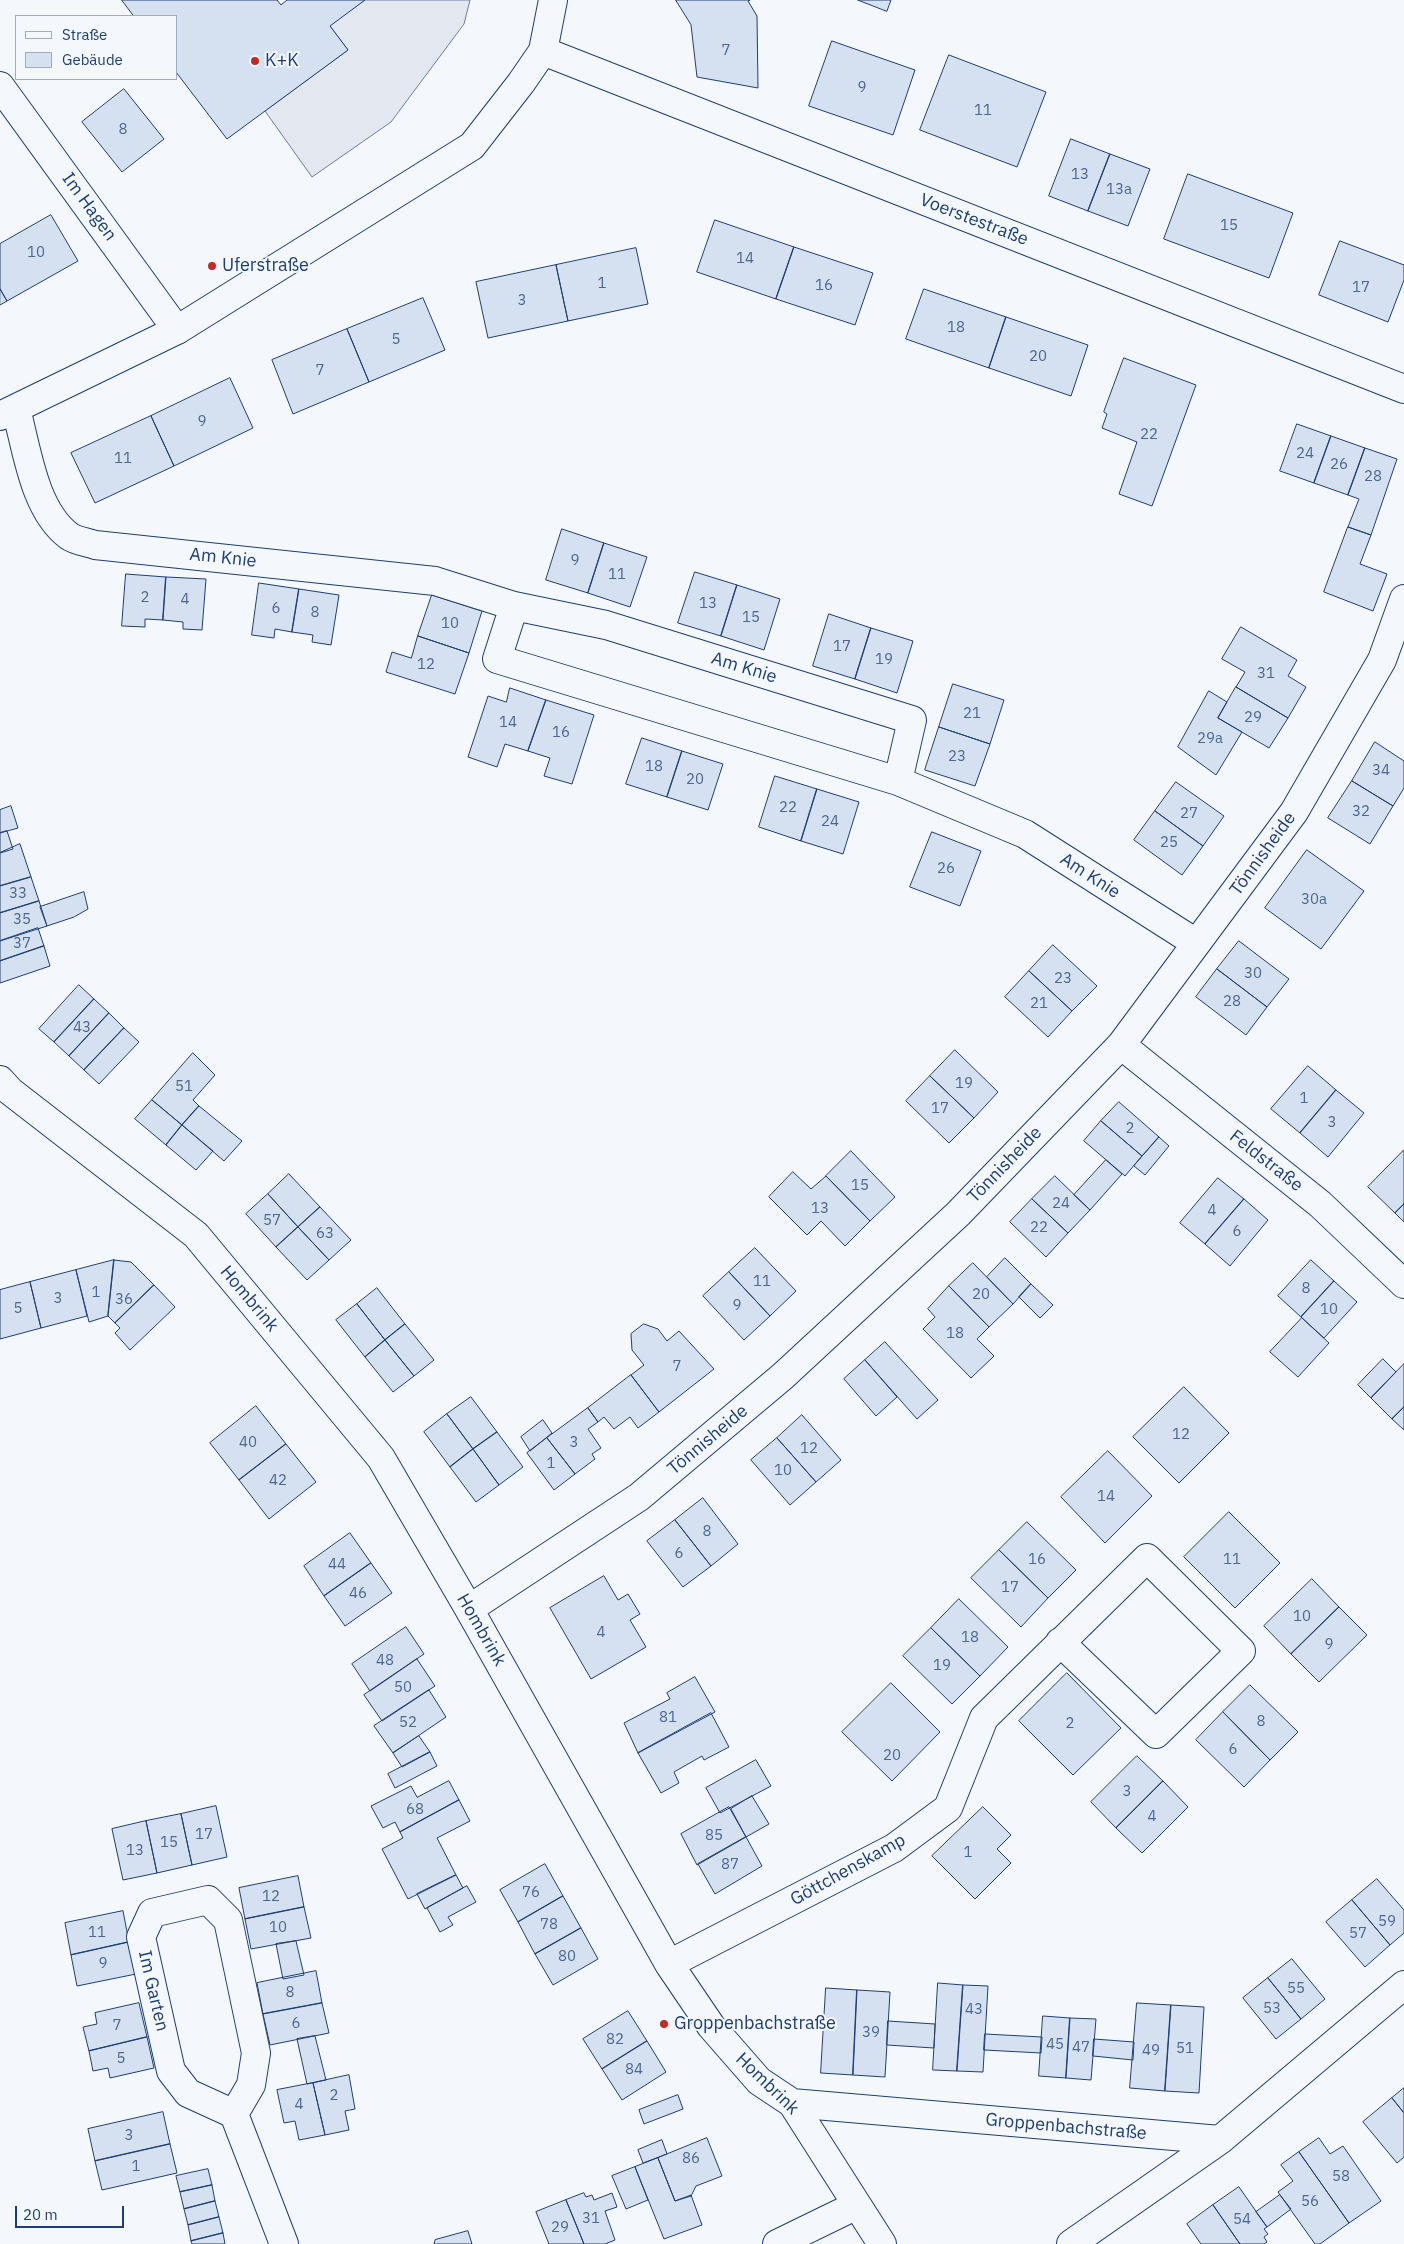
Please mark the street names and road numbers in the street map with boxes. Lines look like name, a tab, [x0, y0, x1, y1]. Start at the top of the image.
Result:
street label: Im Hagen	[57, 169, 121, 245]
street label: Voerstestraße	[917, 189, 1031, 251]
street label: Am Knie	[188, 544, 258, 572]
street label: Am Knie	[709, 648, 779, 688]
street label: Tönnisheide	[1226, 808, 1300, 900]
street label: Am Knie	[1056, 849, 1124, 903]
street label: Tönnisheide	[963, 1122, 1047, 1208]
street label: Feldstraße	[1225, 1126, 1307, 1196]
street label: Hombrink	[215, 1262, 283, 1336]
street label: Tönnisheide	[664, 1400, 752, 1480]
street label: Hombrink	[452, 1590, 510, 1670]
street label: Göttchenskamp	[787, 1829, 909, 1911]
street label: Im Garten	[133, 1948, 173, 2034]
street label: Hombrink	[731, 2049, 803, 2119]
street label: Groppenbachstraße	[984, 2109, 1148, 2145]

